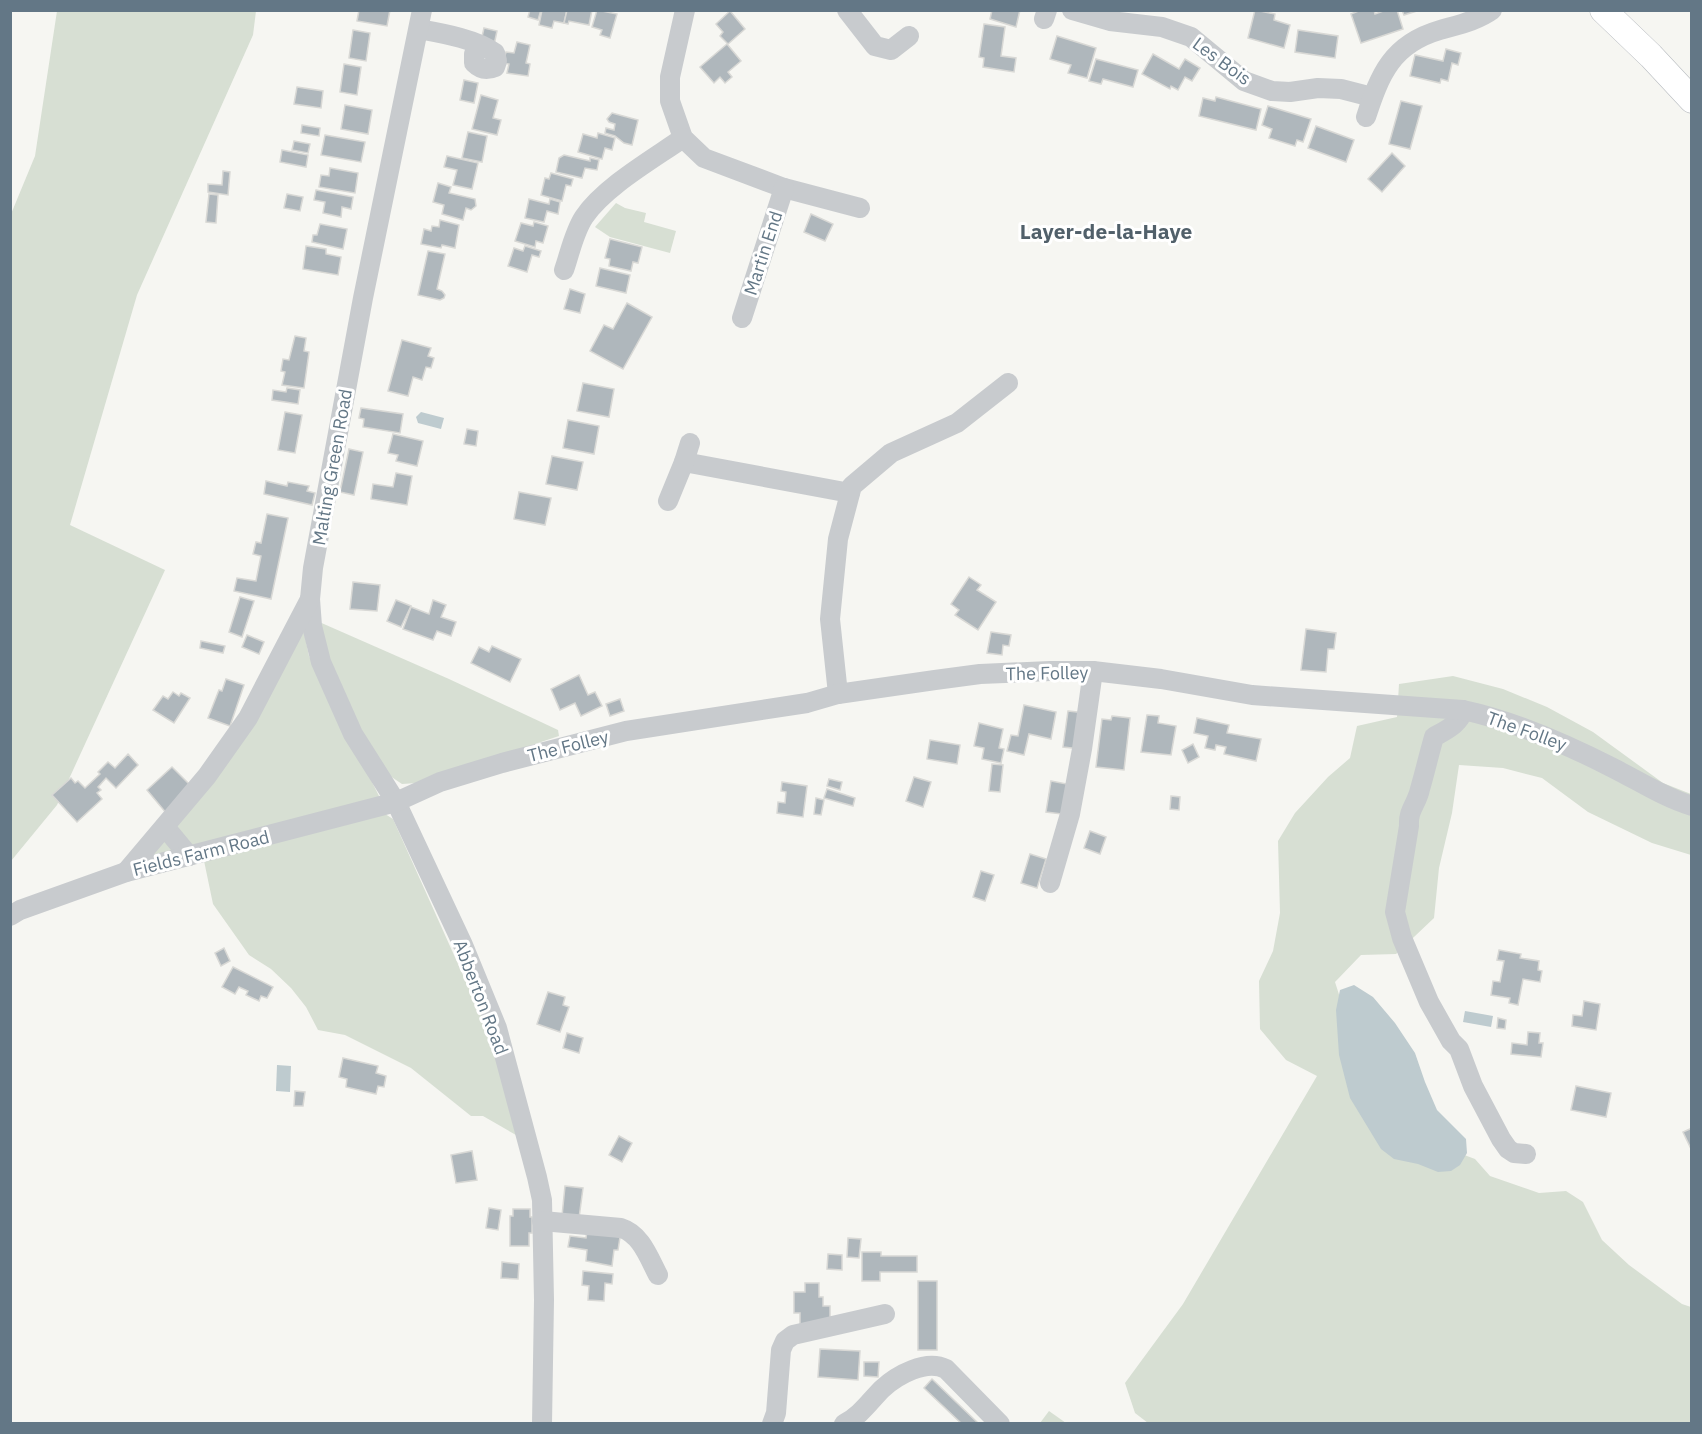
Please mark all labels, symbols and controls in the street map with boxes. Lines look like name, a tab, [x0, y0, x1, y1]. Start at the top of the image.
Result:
street label: Les Bois	[1188, 32, 1256, 90]
street label: Martin End	[739, 208, 787, 298]
district label: Layer-de-la-Haye	[1020, 217, 1193, 245]
street label: Malting Green Road	[307, 387, 357, 547]
street label: The Folley	[1005, 661, 1089, 685]
street label: The Folley	[1484, 706, 1570, 756]
street label: The Folley	[525, 725, 611, 767]
street label: Fields Farm Road	[130, 825, 272, 881]
street label: Abberton Road	[449, 936, 513, 1058]

